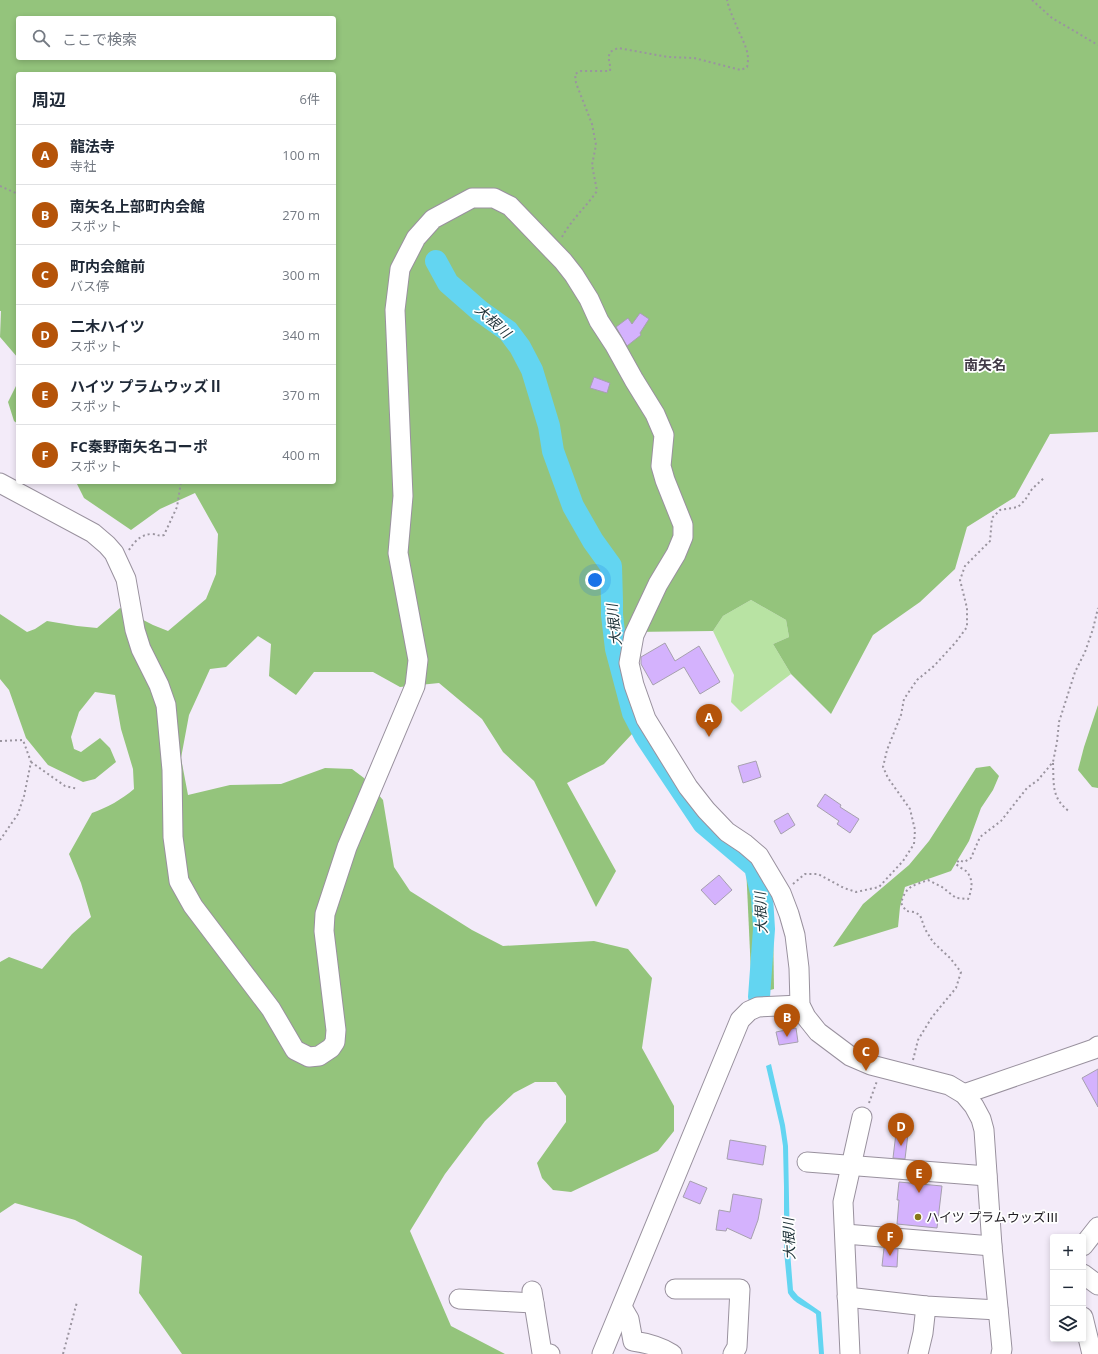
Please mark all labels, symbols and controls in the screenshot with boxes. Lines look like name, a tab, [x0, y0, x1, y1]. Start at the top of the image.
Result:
search box	[16, 16, 336, 60]
icon: search	[30, 27, 52, 49]
text: ここで検索	[62, 29, 137, 49]
text: 周辺	[32, 88, 66, 111]
text: 6件	[300, 90, 320, 108]
text: 龍法寺	[70, 136, 115, 156]
text: A	[41, 146, 49, 164]
text: 100 m	[282, 146, 320, 164]
text: 寺社	[70, 157, 96, 175]
text: 南矢名上部町内会館	[70, 196, 205, 216]
text: B	[41, 206, 49, 224]
text: 270 m	[282, 206, 320, 224]
text: スポット	[70, 217, 122, 235]
text: 町内会館前	[70, 256, 145, 276]
text: C	[41, 266, 49, 284]
text: 300 m	[282, 266, 320, 284]
text: バス停	[70, 277, 109, 295]
water label: 大根川	[471, 300, 517, 343]
text: 二木ハイツ	[70, 316, 145, 336]
text: D	[40, 326, 50, 344]
text: 340 m	[282, 326, 320, 344]
text: スポット	[70, 337, 122, 355]
district label: 南矢名	[964, 355, 1006, 374]
text: ハイツ プラムウッズⅡ	[70, 376, 223, 396]
text: E	[41, 386, 49, 404]
text: 370 m	[282, 386, 320, 404]
text: スポット	[70, 397, 122, 415]
text: FC秦野南矢名コーポ	[70, 436, 208, 456]
text: F	[41, 446, 49, 464]
text: 400 m	[282, 446, 320, 464]
text: スポット	[70, 457, 122, 475]
your location	[585, 570, 605, 590]
water label: 大根川	[602, 601, 625, 647]
pin: A	[696, 704, 722, 737]
water label: 大根川	[750, 890, 771, 934]
pin: B	[774, 1004, 800, 1037]
pin: C	[853, 1038, 879, 1071]
pin: D	[888, 1113, 914, 1146]
pin: E	[906, 1160, 932, 1193]
place label: ハイツ プラムウッズⅢ	[926, 1208, 1059, 1226]
marker: ハイツ プラムウッズⅢ	[913, 1212, 923, 1222]
water label: 大根川	[778, 1216, 799, 1260]
pin: F	[877, 1223, 903, 1256]
map controls	[1050, 1234, 1086, 1342]
button: +	[1050, 1234, 1086, 1270]
button: −	[1050, 1270, 1086, 1306]
button: layers	[1050, 1306, 1086, 1342]

